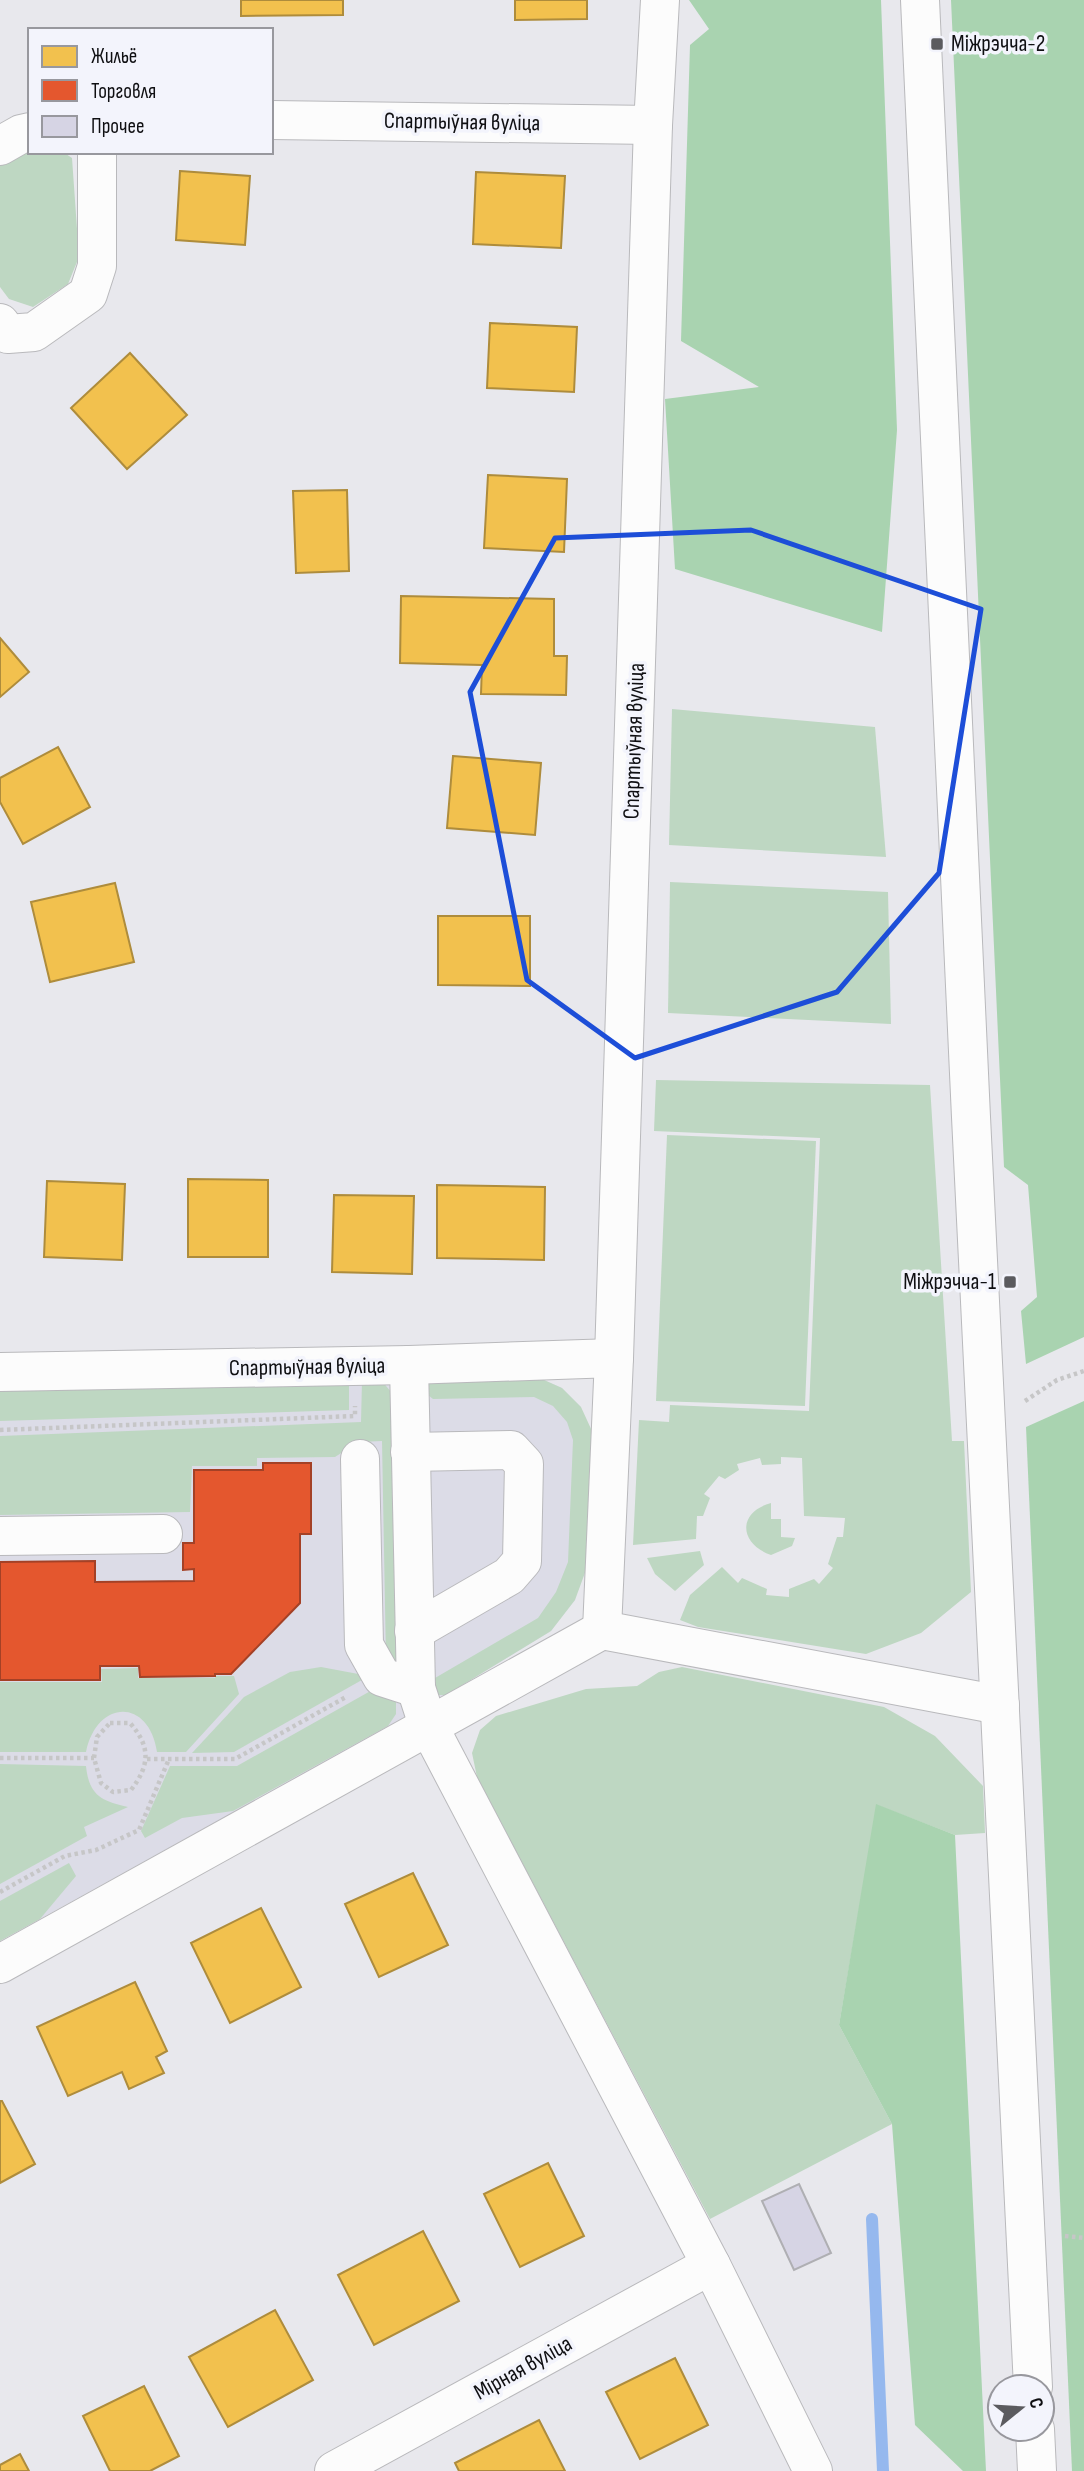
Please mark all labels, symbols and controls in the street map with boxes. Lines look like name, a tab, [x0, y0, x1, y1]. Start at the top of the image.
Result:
legend	[28, 28, 273, 154]
place label: Міжрэчча-2	[951, 30, 1045, 58]
marker: Міжрэчча-2	[929, 36, 945, 52]
text: Жильё	[91, 44, 137, 69]
text: Торговля	[91, 79, 156, 104]
street label: Спартыўная вуліца	[384, 107, 540, 137]
text: Прочее	[91, 114, 144, 139]
street label: Спартыўная вуліца	[617, 662, 651, 820]
place label: Міжрэчча-1	[903, 1268, 996, 1296]
marker: Міжрэчча-1	[1002, 1274, 1018, 1290]
street label: Спартыўная вуліца	[229, 1352, 385, 1382]
street label: Мірная вуліца	[469, 2330, 577, 2406]
north arrow	[986, 2373, 1056, 2443]
text: С	[1023, 2395, 1048, 2412]

